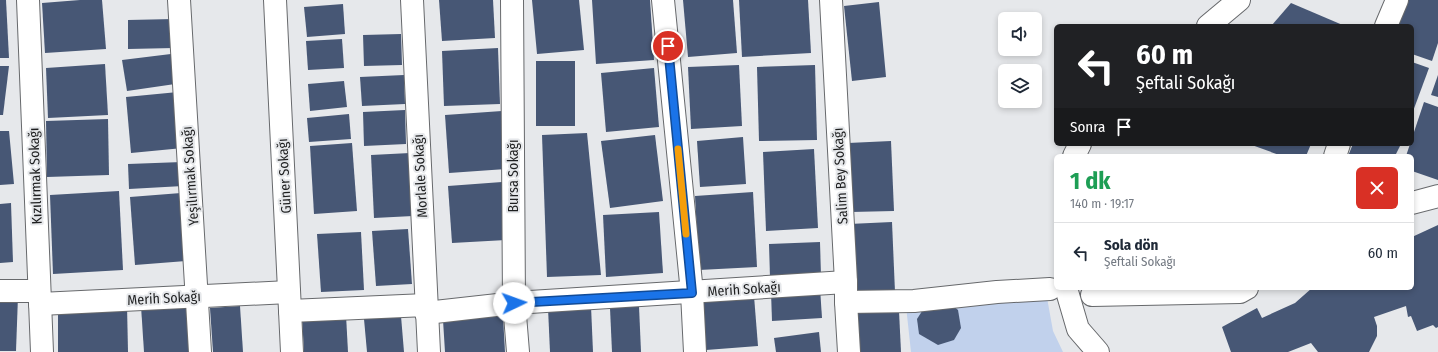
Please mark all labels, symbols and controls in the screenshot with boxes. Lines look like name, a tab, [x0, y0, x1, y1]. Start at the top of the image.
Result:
map controls	[998, 12, 1042, 108]
button: sound	[998, 12, 1042, 56]
pin	[651, 29, 685, 63]
icon: arrive	[657, 35, 679, 57]
text: 60 m	[1136, 38, 1193, 71]
icon: left	[1070, 40, 1122, 92]
button: layers	[998, 64, 1042, 108]
text: Şeftali Sokağı	[1136, 72, 1235, 94]
icon: arrive	[1113, 116, 1135, 138]
text: Sonra	[1070, 118, 1105, 136]
street label: Yeşilırmak Sokağı	[179, 126, 202, 226]
street label: Kızılırmak Sokağı	[25, 127, 46, 225]
street label: Salim Bey Sokağı	[829, 127, 852, 225]
street label: Morlale Sokağı	[410, 134, 431, 218]
street label: Güner Sokağı	[274, 138, 295, 214]
street label: Bursa Sokağı	[505, 139, 522, 213]
text: 1 dk	[1070, 167, 1110, 195]
button: close	[1356, 167, 1398, 209]
text: 140 m · 19:17	[1070, 196, 1134, 211]
text: Sola dön	[1104, 236, 1158, 254]
icon: left	[1070, 242, 1092, 264]
text: 60 m	[1368, 244, 1398, 262]
text: Şeftali Sokağı	[1104, 254, 1176, 269]
street label: Merih Sokağı	[707, 278, 781, 301]
position arrow	[493, 282, 535, 324]
street label: Merih Sokağı	[127, 288, 201, 309]

